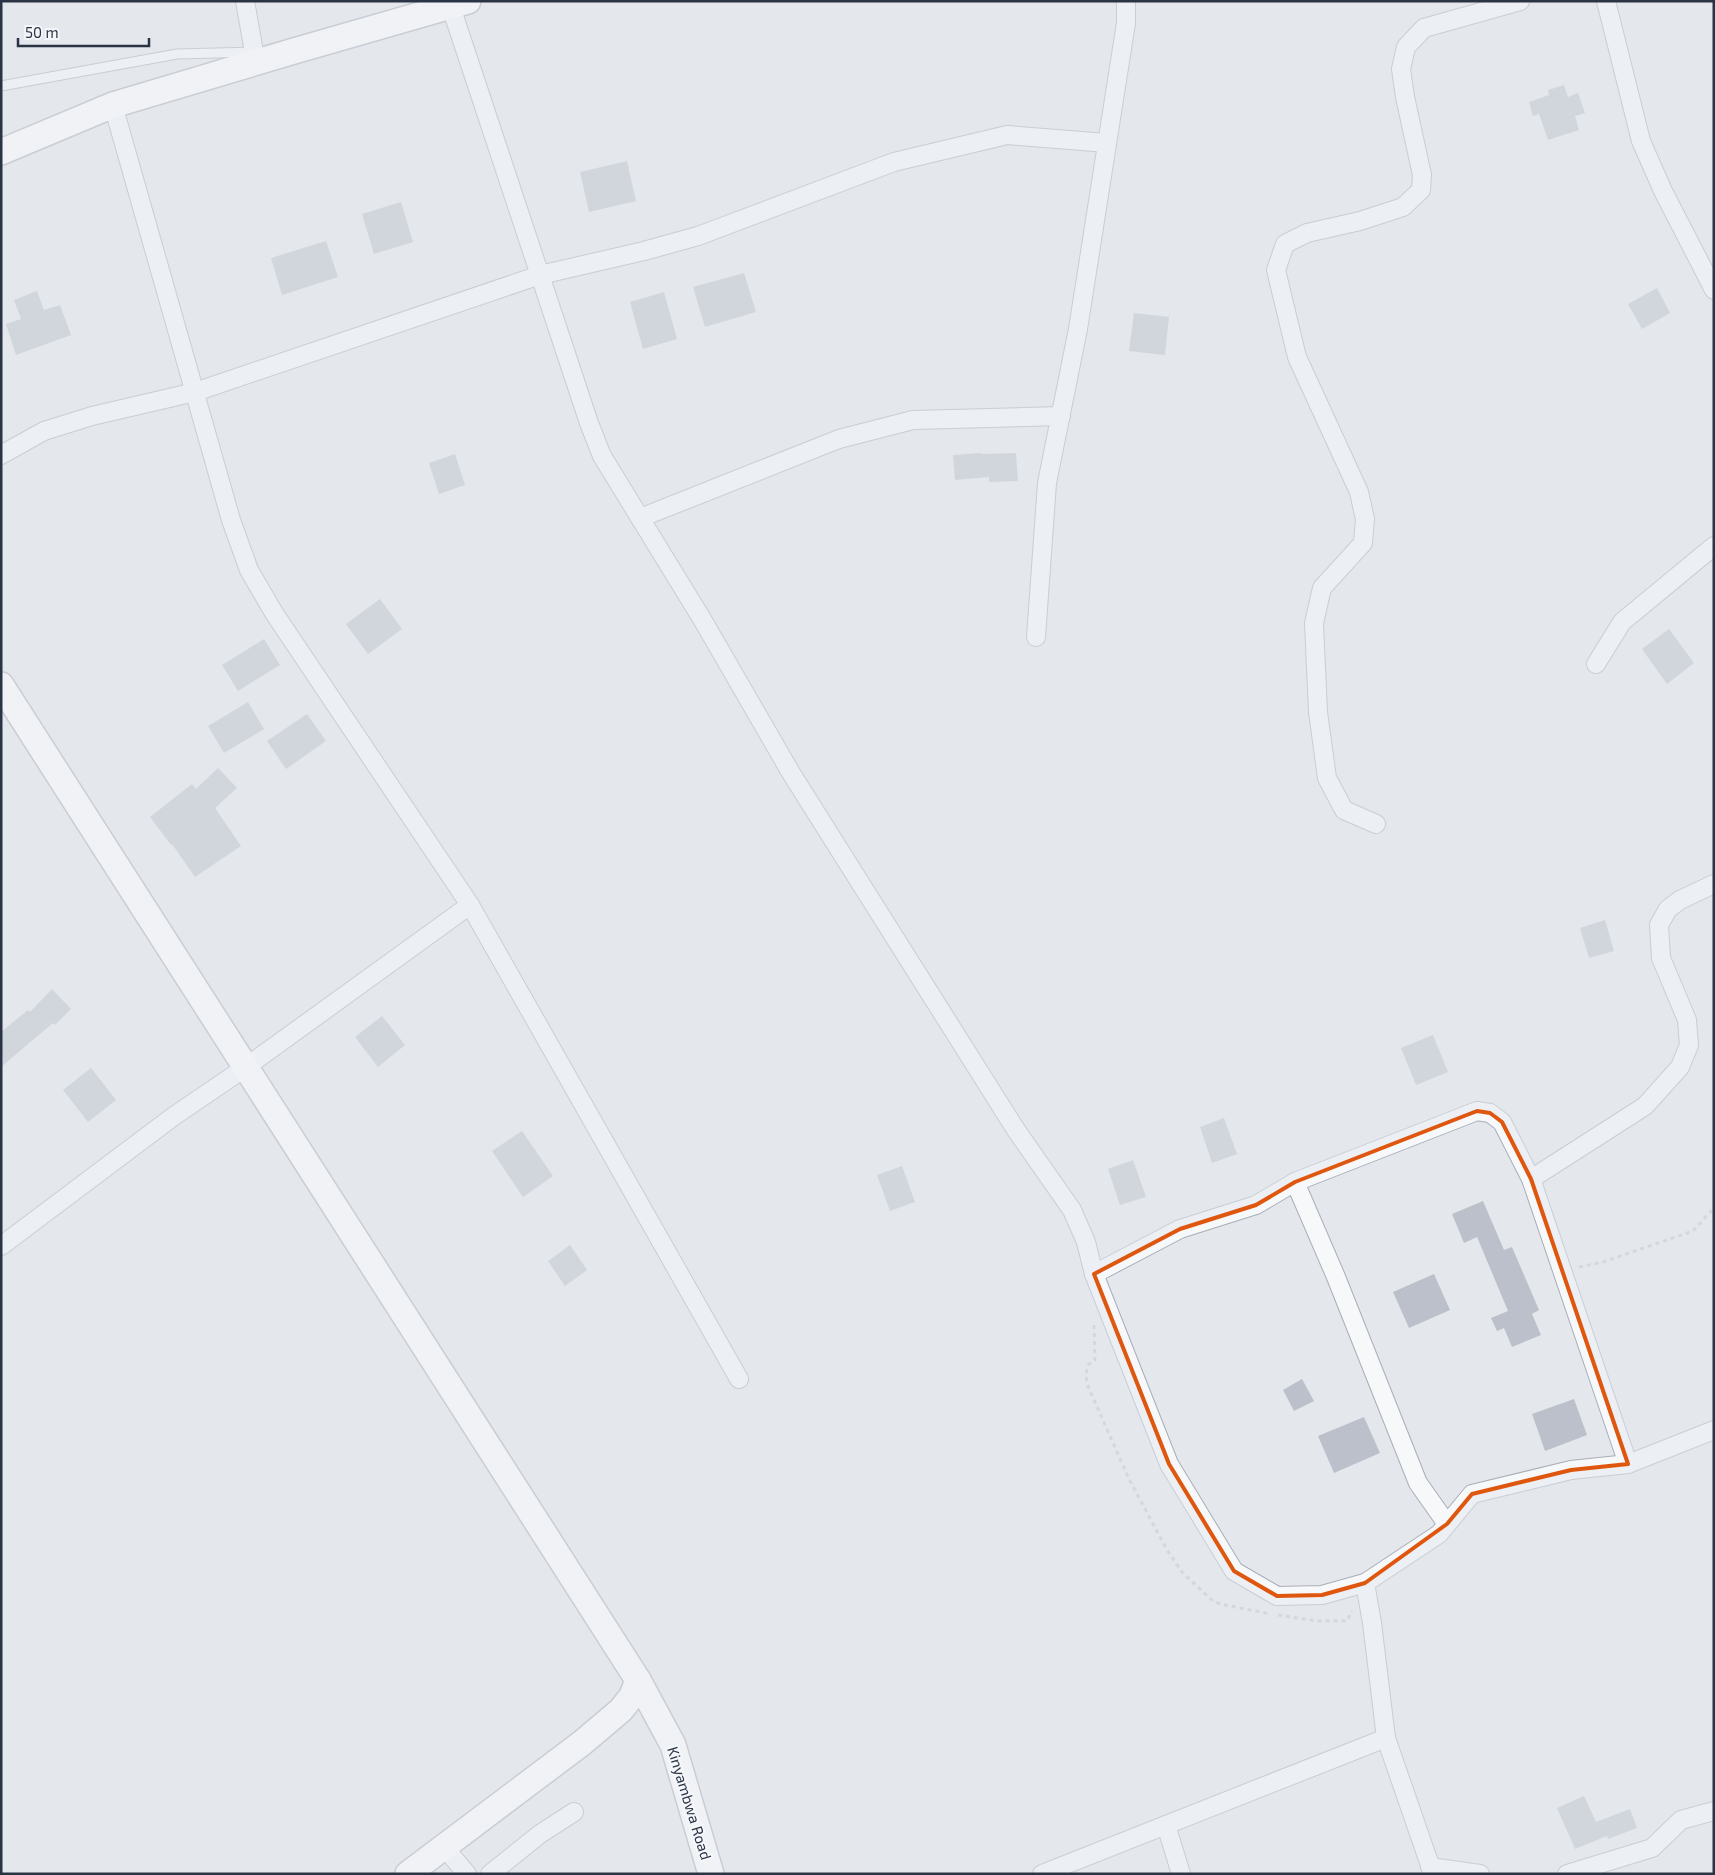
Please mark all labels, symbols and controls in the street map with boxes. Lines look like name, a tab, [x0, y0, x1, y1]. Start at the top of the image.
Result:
scale bar	[18, 15, 149, 47]
text: 50 m	[25, 23, 59, 41]
street label: Kinyambwa Road	[664, 1744, 716, 1862]

